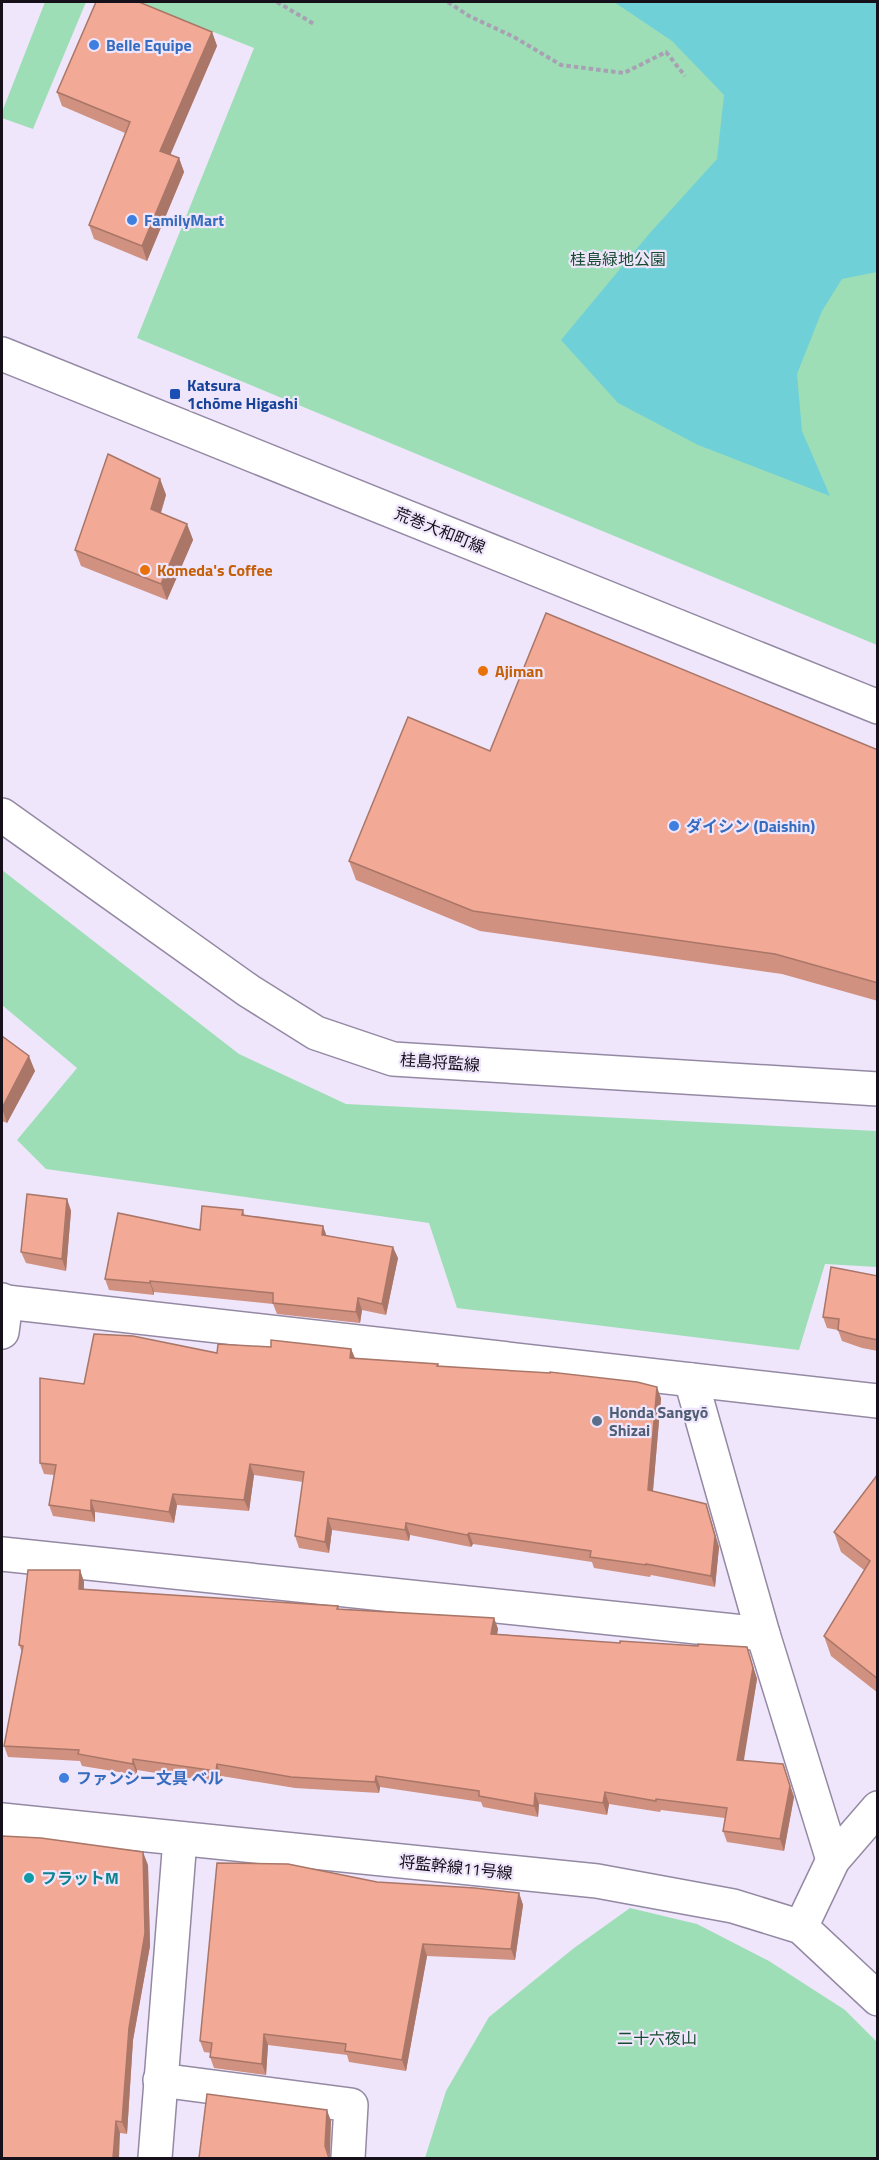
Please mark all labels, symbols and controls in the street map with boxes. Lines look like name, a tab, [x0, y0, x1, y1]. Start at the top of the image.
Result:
place label: Belle Equipe	[106, 33, 192, 57]
marker: Belle Equipe	[87, 38, 101, 52]
place label: FamilyMart	[144, 208, 224, 232]
marker: FamilyMart	[125, 213, 139, 227]
park label: 桂島緑地公園	[570, 247, 666, 271]
place label: Katsura 1chōme Higashi	[187, 373, 298, 415]
marker: Katsura 1chōme Higashi	[168, 387, 182, 401]
street label: 荒巻大和町線	[391, 501, 489, 559]
place label: Komeda's Coffee	[157, 558, 273, 582]
marker: Komeda's Coffee	[138, 563, 152, 577]
place label: Ajiman	[495, 659, 543, 683]
marker: Ajiman	[476, 664, 490, 678]
place label: ダイシン (Daishin)	[686, 814, 815, 838]
marker: ダイシン (Daishin)	[667, 819, 681, 833]
street label: 桂島将監線	[399, 1047, 481, 1077]
place label: Honda Sangyō Shizai	[609, 1400, 708, 1442]
marker: Honda Sangyō Shizai	[590, 1414, 604, 1428]
place label: ファンシー文具 ベル	[76, 1766, 224, 1790]
marker: ファンシー文具 ベル	[57, 1771, 71, 1785]
street label: 将監幹線11号線	[398, 1849, 514, 1885]
place label: フラットM	[41, 1866, 119, 1890]
marker: フラットM	[22, 1871, 36, 1885]
park label: 二十六夜山	[617, 2026, 697, 2050]

